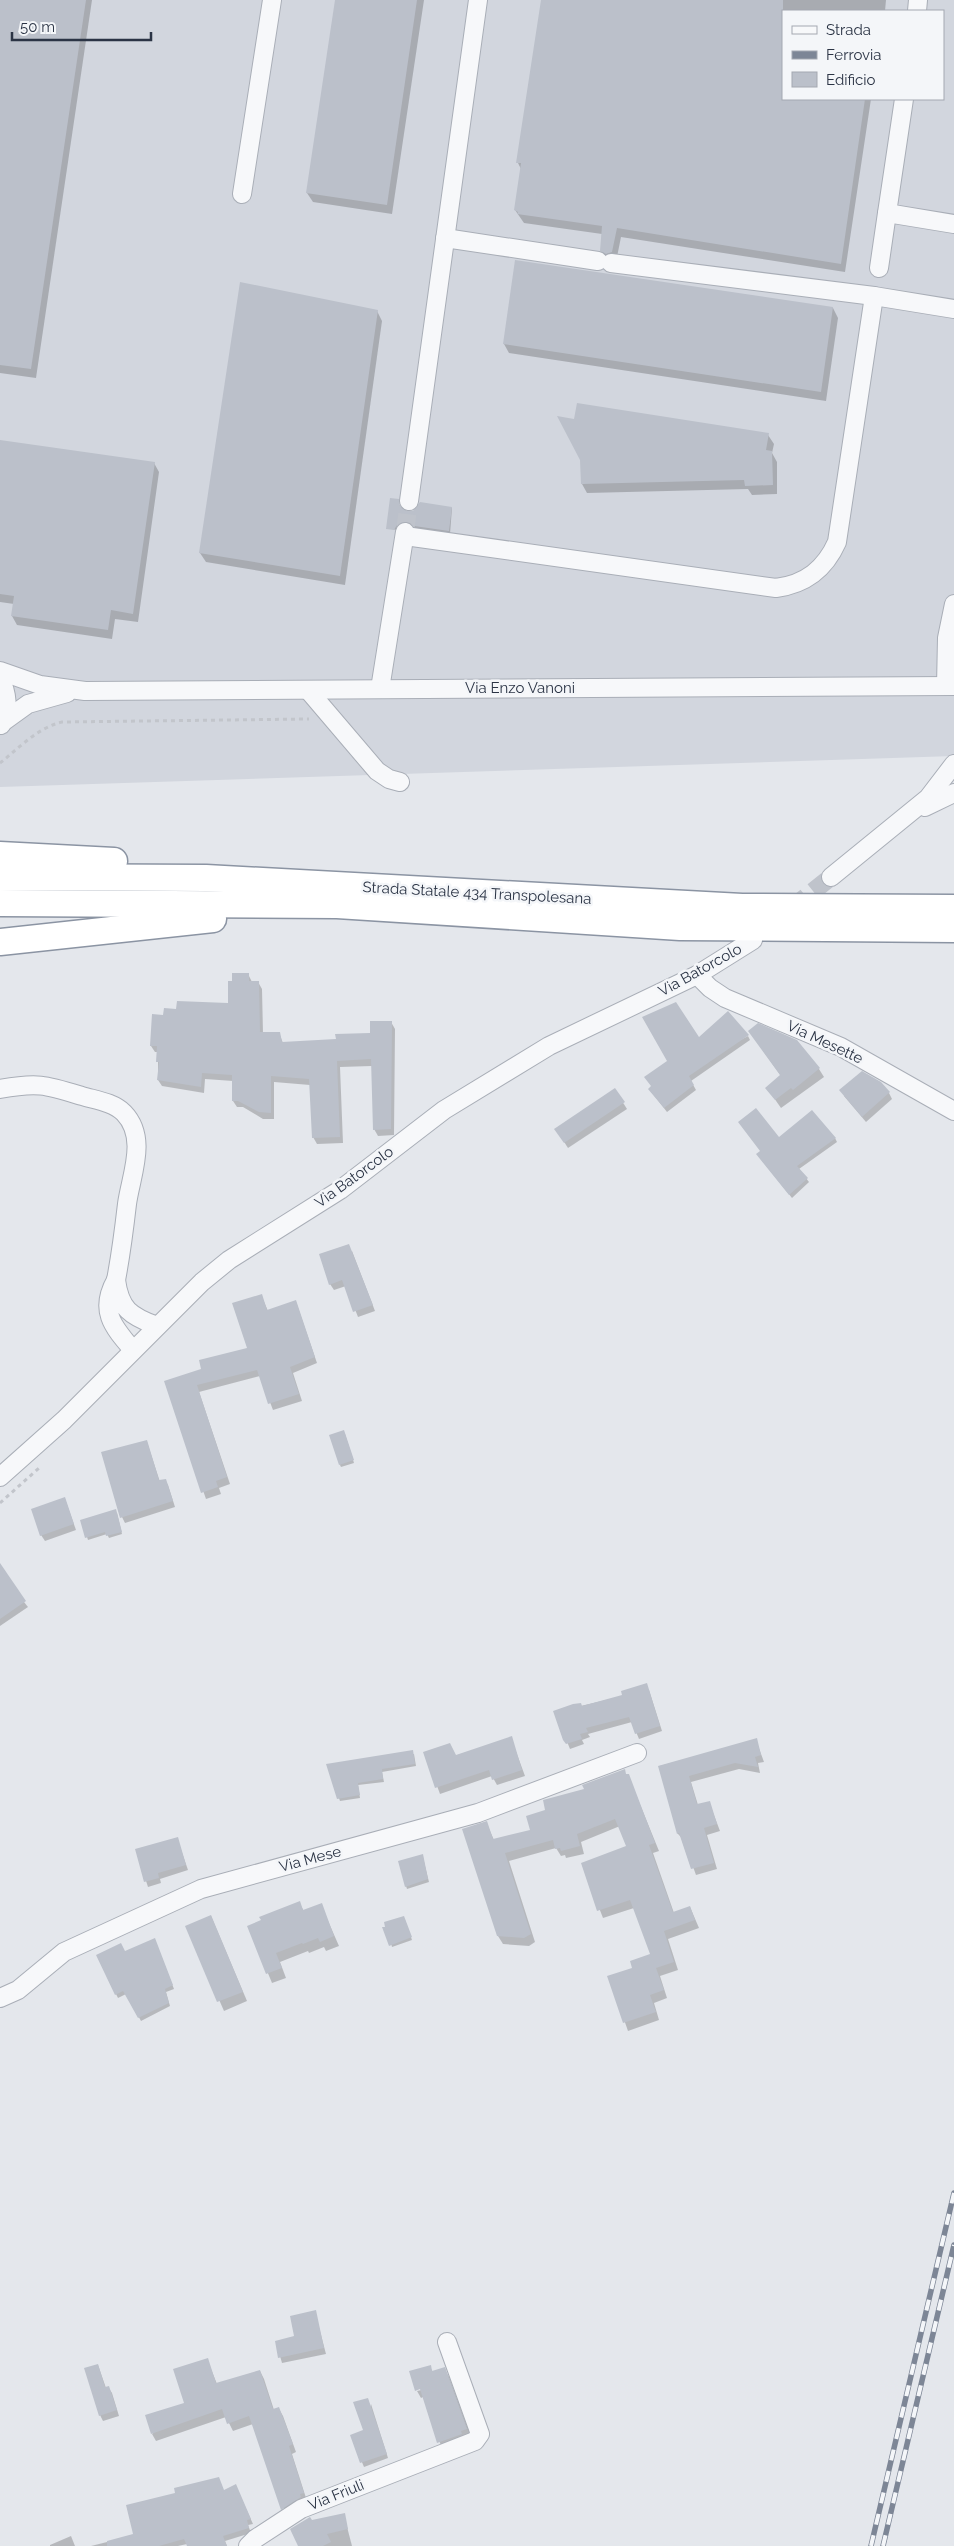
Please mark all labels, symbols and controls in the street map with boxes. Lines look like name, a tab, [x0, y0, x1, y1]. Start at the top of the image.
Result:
scale bar	[12, 10, 151, 42]
legend	[782, 10, 944, 100]
text: 50 m	[20, 18, 55, 36]
text: Strada	[826, 21, 871, 39]
text: Ferrovia	[826, 46, 882, 64]
text: Edificio	[826, 71, 876, 89]
street label: Via Enzo Vanoni	[465, 679, 575, 697]
street label: Strada Statale 434 Transpolesana	[362, 878, 592, 908]
street label: Via Batorcolo	[655, 940, 745, 1000]
street label: Via Mesette	[784, 1017, 866, 1068]
street label: Via Batorcolo	[311, 1142, 397, 1211]
street label: Via Mese	[277, 1842, 343, 1876]
street label: Via Friuli	[306, 2476, 366, 2514]

